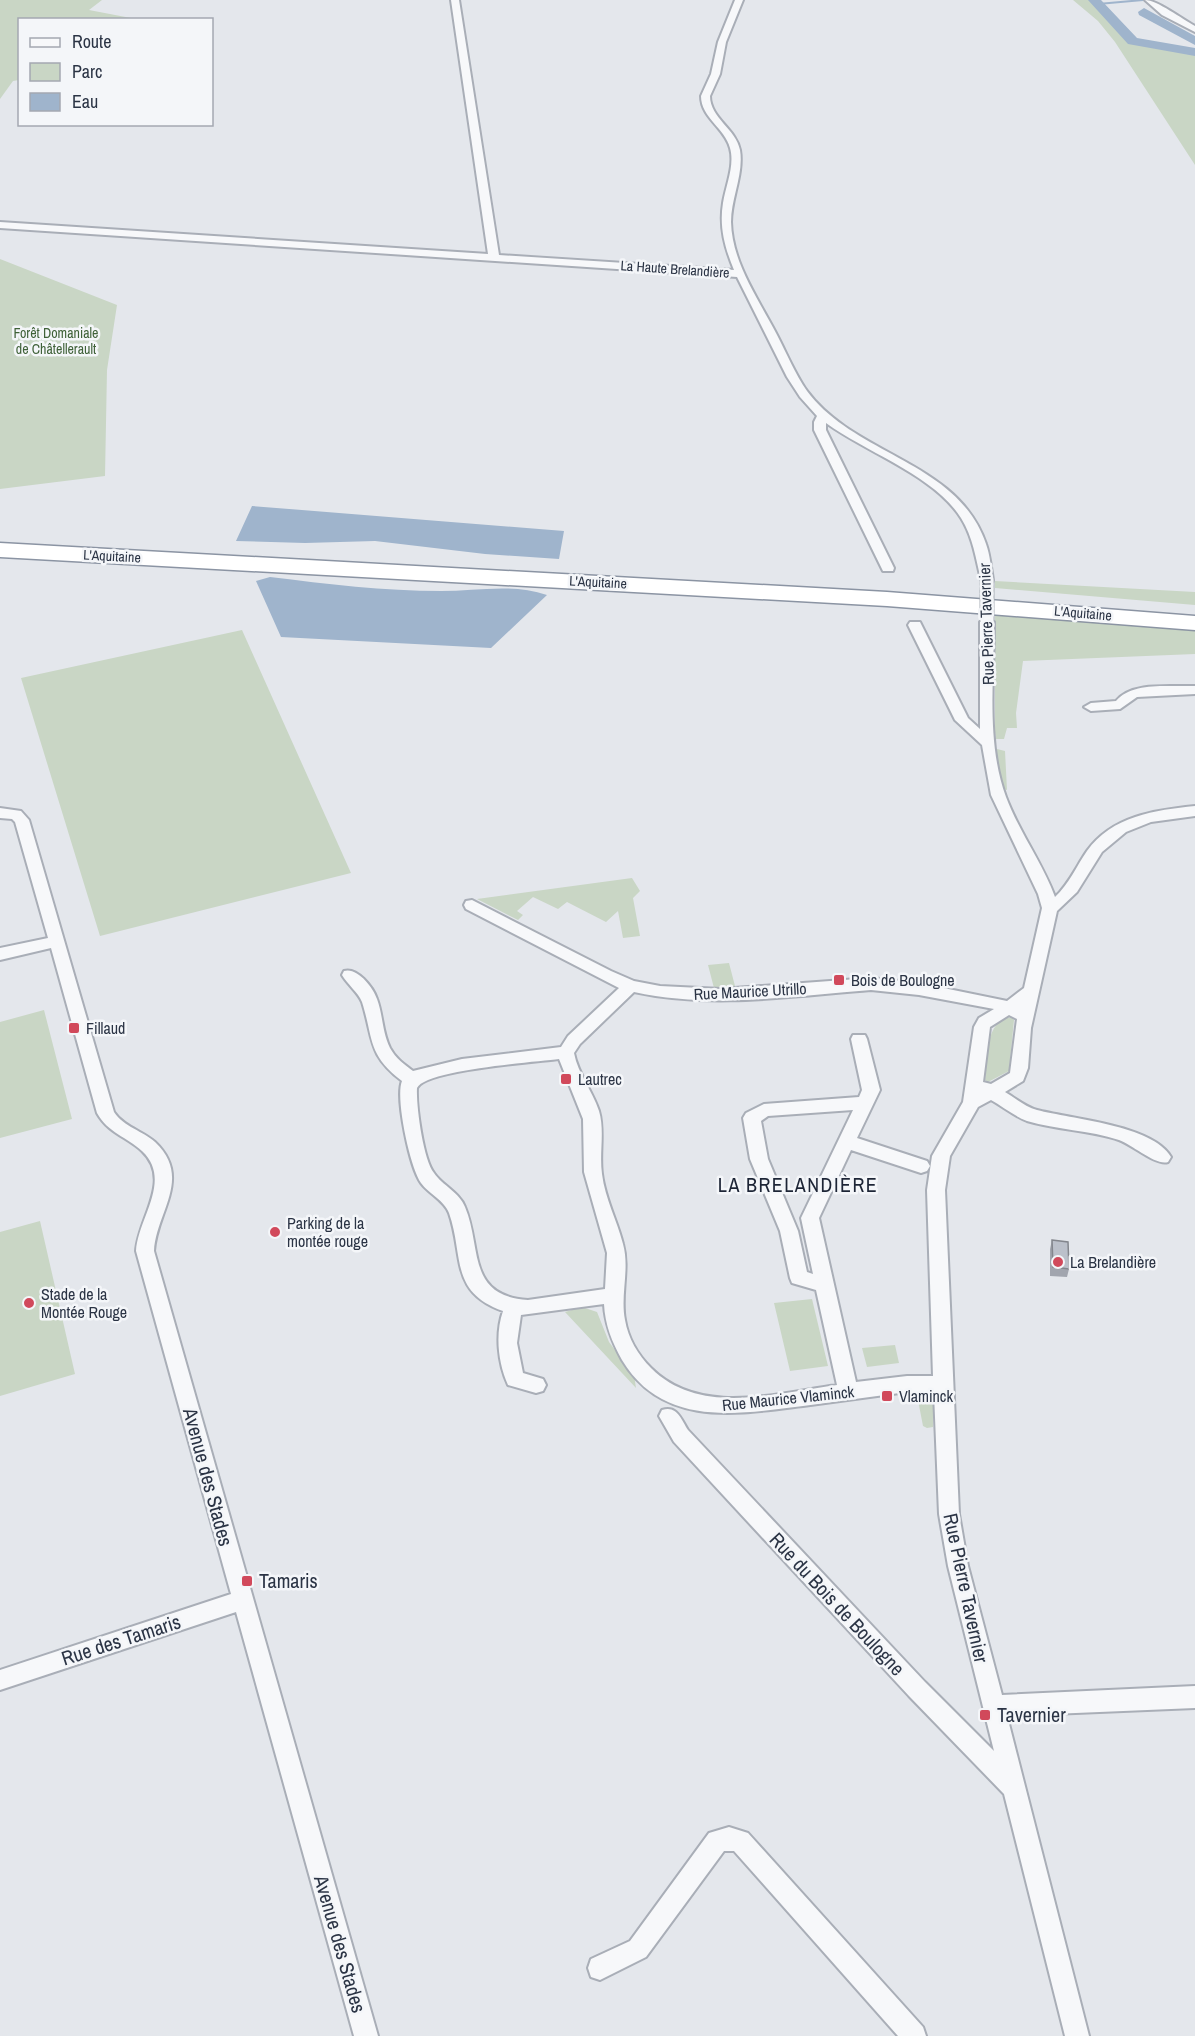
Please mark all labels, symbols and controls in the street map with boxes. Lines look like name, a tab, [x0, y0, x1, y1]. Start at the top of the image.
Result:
legend	[18, 18, 213, 126]
text: Route	[72, 29, 111, 54]
text: Parc	[72, 59, 102, 84]
text: Eau	[72, 89, 98, 114]
street label: La Haute Brelandière	[620, 256, 730, 282]
park label: Forêt Domaniale de Châtellerault	[14, 324, 98, 358]
street label: L'Aquitaine	[83, 546, 141, 566]
street label: Rue Pierre Tavernier	[973, 562, 999, 685]
street label: L'Aquitaine	[569, 572, 627, 592]
street label: L'Aquitaine	[1053, 602, 1113, 624]
place label: Bois de Boulogne	[851, 969, 955, 991]
marker: Bois de Boulogne	[832, 973, 846, 987]
street label: Rue Maurice Utrillo	[693, 977, 807, 1005]
place label: Fillaud	[86, 1017, 125, 1039]
marker: Fillaud	[67, 1021, 81, 1035]
place label: Lautrec	[578, 1068, 622, 1090]
marker: Lautrec	[559, 1072, 573, 1086]
district label: LA BRELANDIÈRE	[718, 1171, 878, 1198]
place label: Parking de la montée rouge	[287, 1212, 368, 1252]
marker: Parking de la montée rouge	[268, 1225, 282, 1239]
place label: La Brelandière	[1070, 1251, 1156, 1273]
marker: La Brelandière	[1051, 1255, 1065, 1269]
place label: Stade de la Montée Rouge	[41, 1283, 127, 1323]
marker: Stade de la Montée Rouge	[22, 1296, 36, 1310]
street label: Rue Maurice Vlaminck	[721, 1380, 856, 1416]
place label: Vlaminck	[899, 1385, 953, 1407]
marker: Vlaminck	[880, 1389, 894, 1403]
street label: Avenue des Stades	[177, 1404, 240, 1549]
street label: Rue Pierre Tavernier	[937, 1511, 996, 1666]
street label: Rue du Bois de Boulogne	[764, 1526, 911, 1681]
place label: Tamaris	[259, 1567, 318, 1594]
marker: Tamaris	[240, 1574, 254, 1588]
street label: Rue des Tamaris	[58, 1608, 184, 1672]
place label: Tavernier	[997, 1701, 1066, 1728]
marker: Tavernier	[978, 1708, 992, 1722]
street label: Avenue des Stades	[308, 1871, 373, 2016]

